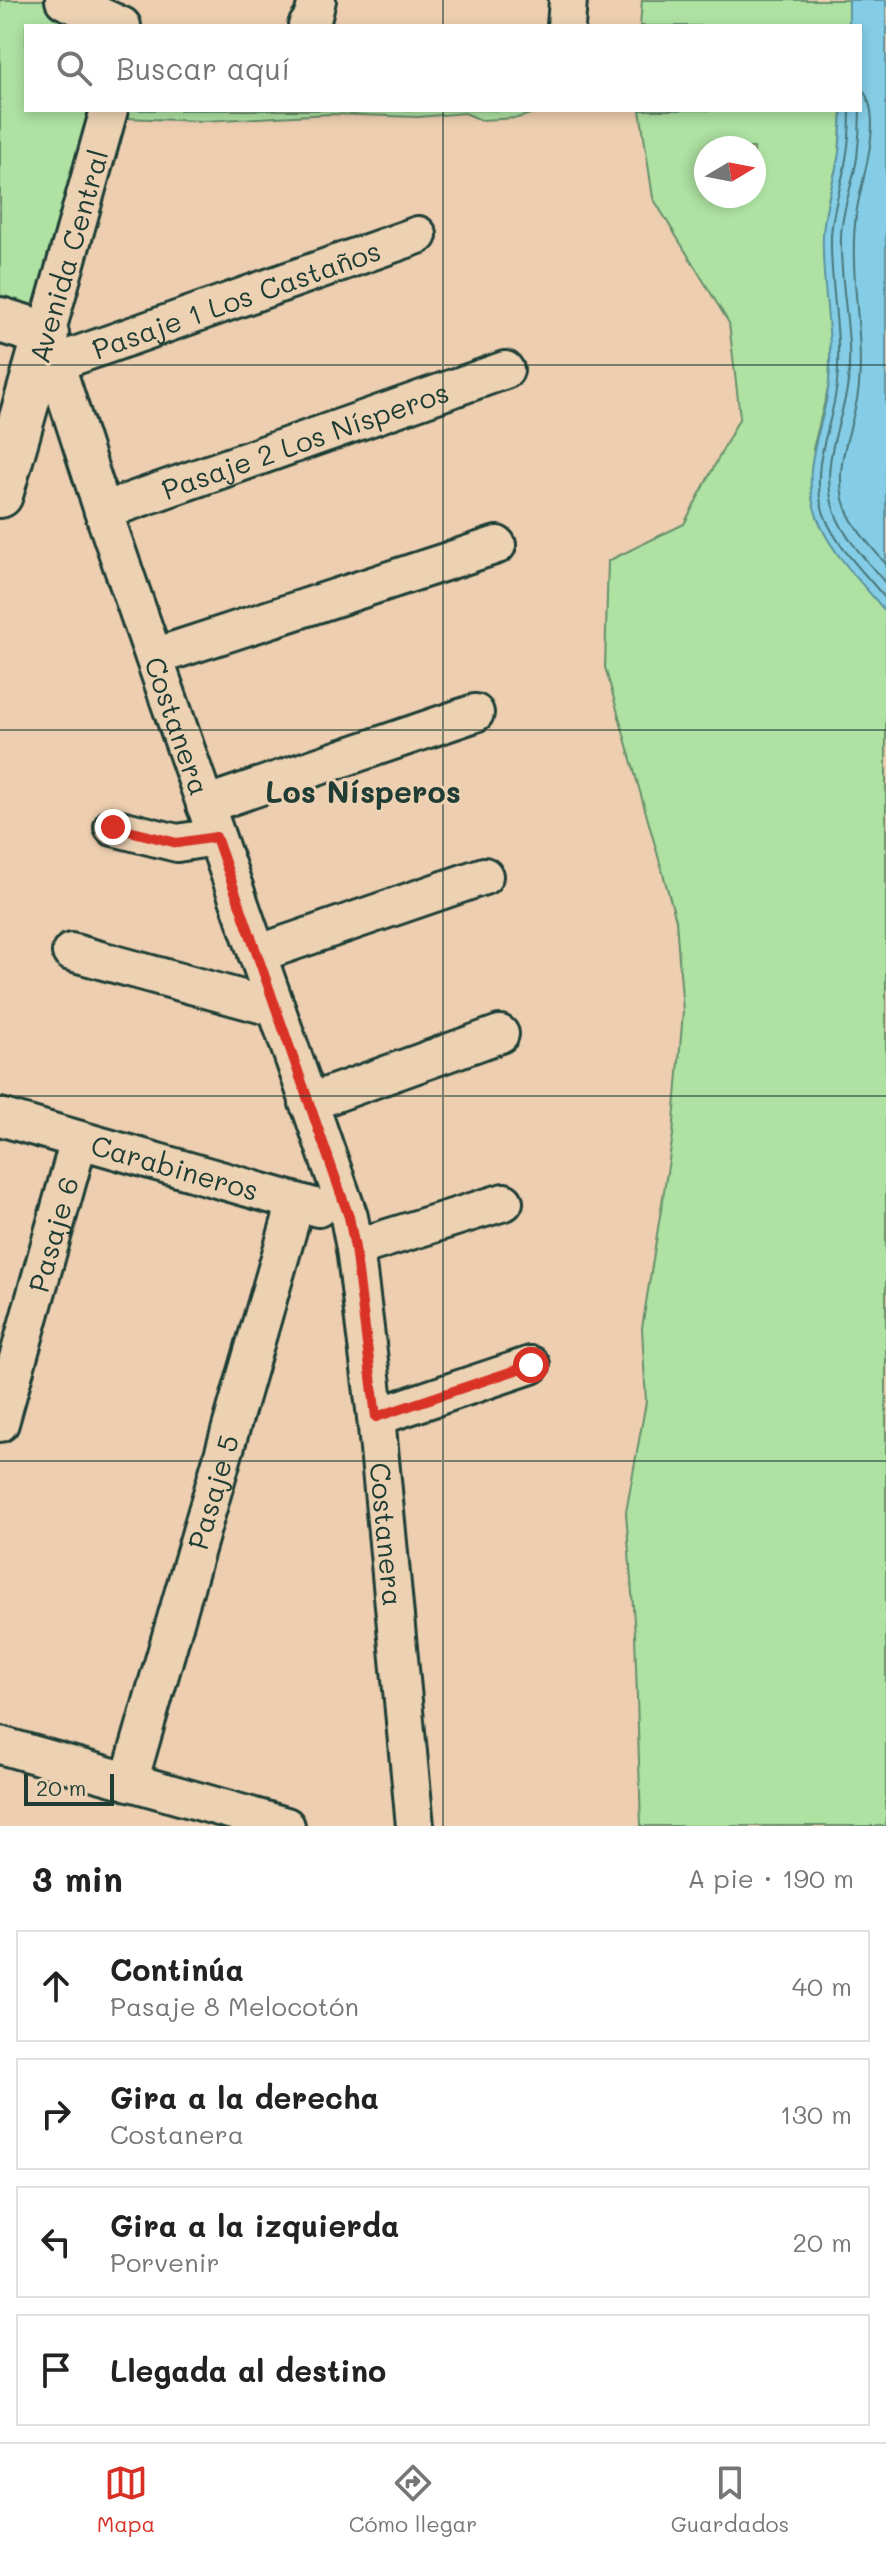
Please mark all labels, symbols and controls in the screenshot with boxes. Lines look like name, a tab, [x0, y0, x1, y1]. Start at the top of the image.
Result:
search box	[24, 24, 862, 112]
icon: search	[52, 46, 96, 90]
text: Buscar aquí	[116, 48, 290, 88]
north arrow	[694, 136, 766, 208]
street label: Avenida Central	[20, 145, 116, 367]
street label: Pasaje 1 Los Castaños	[87, 232, 385, 367]
street label: Pasaje 2 Los Nísperos	[157, 373, 453, 507]
street label: Costanera	[137, 652, 219, 800]
district label: Los Nísperos	[265, 771, 461, 811]
route end	[95, 809, 131, 845]
street label: Carabineros	[87, 1126, 263, 1208]
street label: Pasaje 6	[19, 1172, 86, 1296]
route start	[513, 1347, 549, 1383]
street label: Pasaje 5	[179, 1430, 246, 1553]
street label: Costanera	[362, 1461, 412, 1608]
scale bar	[24, 1770, 114, 1806]
text: 20 m	[36, 1773, 86, 1802]
text: 3 min	[32, 1856, 123, 1901]
text: A pie · 190 m	[688, 1861, 854, 1895]
text: Continúa	[110, 1949, 244, 1989]
icon: ahead	[34, 1964, 78, 2008]
text: 40 m	[792, 1969, 852, 2003]
text: Pasaje 8 Melocotón	[110, 1989, 359, 2023]
text: Gira a la derecha	[110, 2077, 379, 2117]
icon: right	[34, 2092, 78, 2136]
text: 130 m	[780, 2097, 852, 2131]
text: Costanera	[110, 2117, 244, 2151]
text: Gira a la izquierda	[110, 2205, 399, 2245]
icon: left	[34, 2220, 78, 2264]
text: 20 m	[792, 2225, 852, 2259]
text: Porvenir	[110, 2245, 220, 2279]
icon: arrive	[34, 2348, 78, 2392]
text: Llegada al destino	[110, 2350, 386, 2390]
tab: Mapa	[97, 2461, 155, 2538]
tab: Cómo llegar	[349, 2461, 477, 2538]
tab: Guardados	[671, 2461, 789, 2538]

